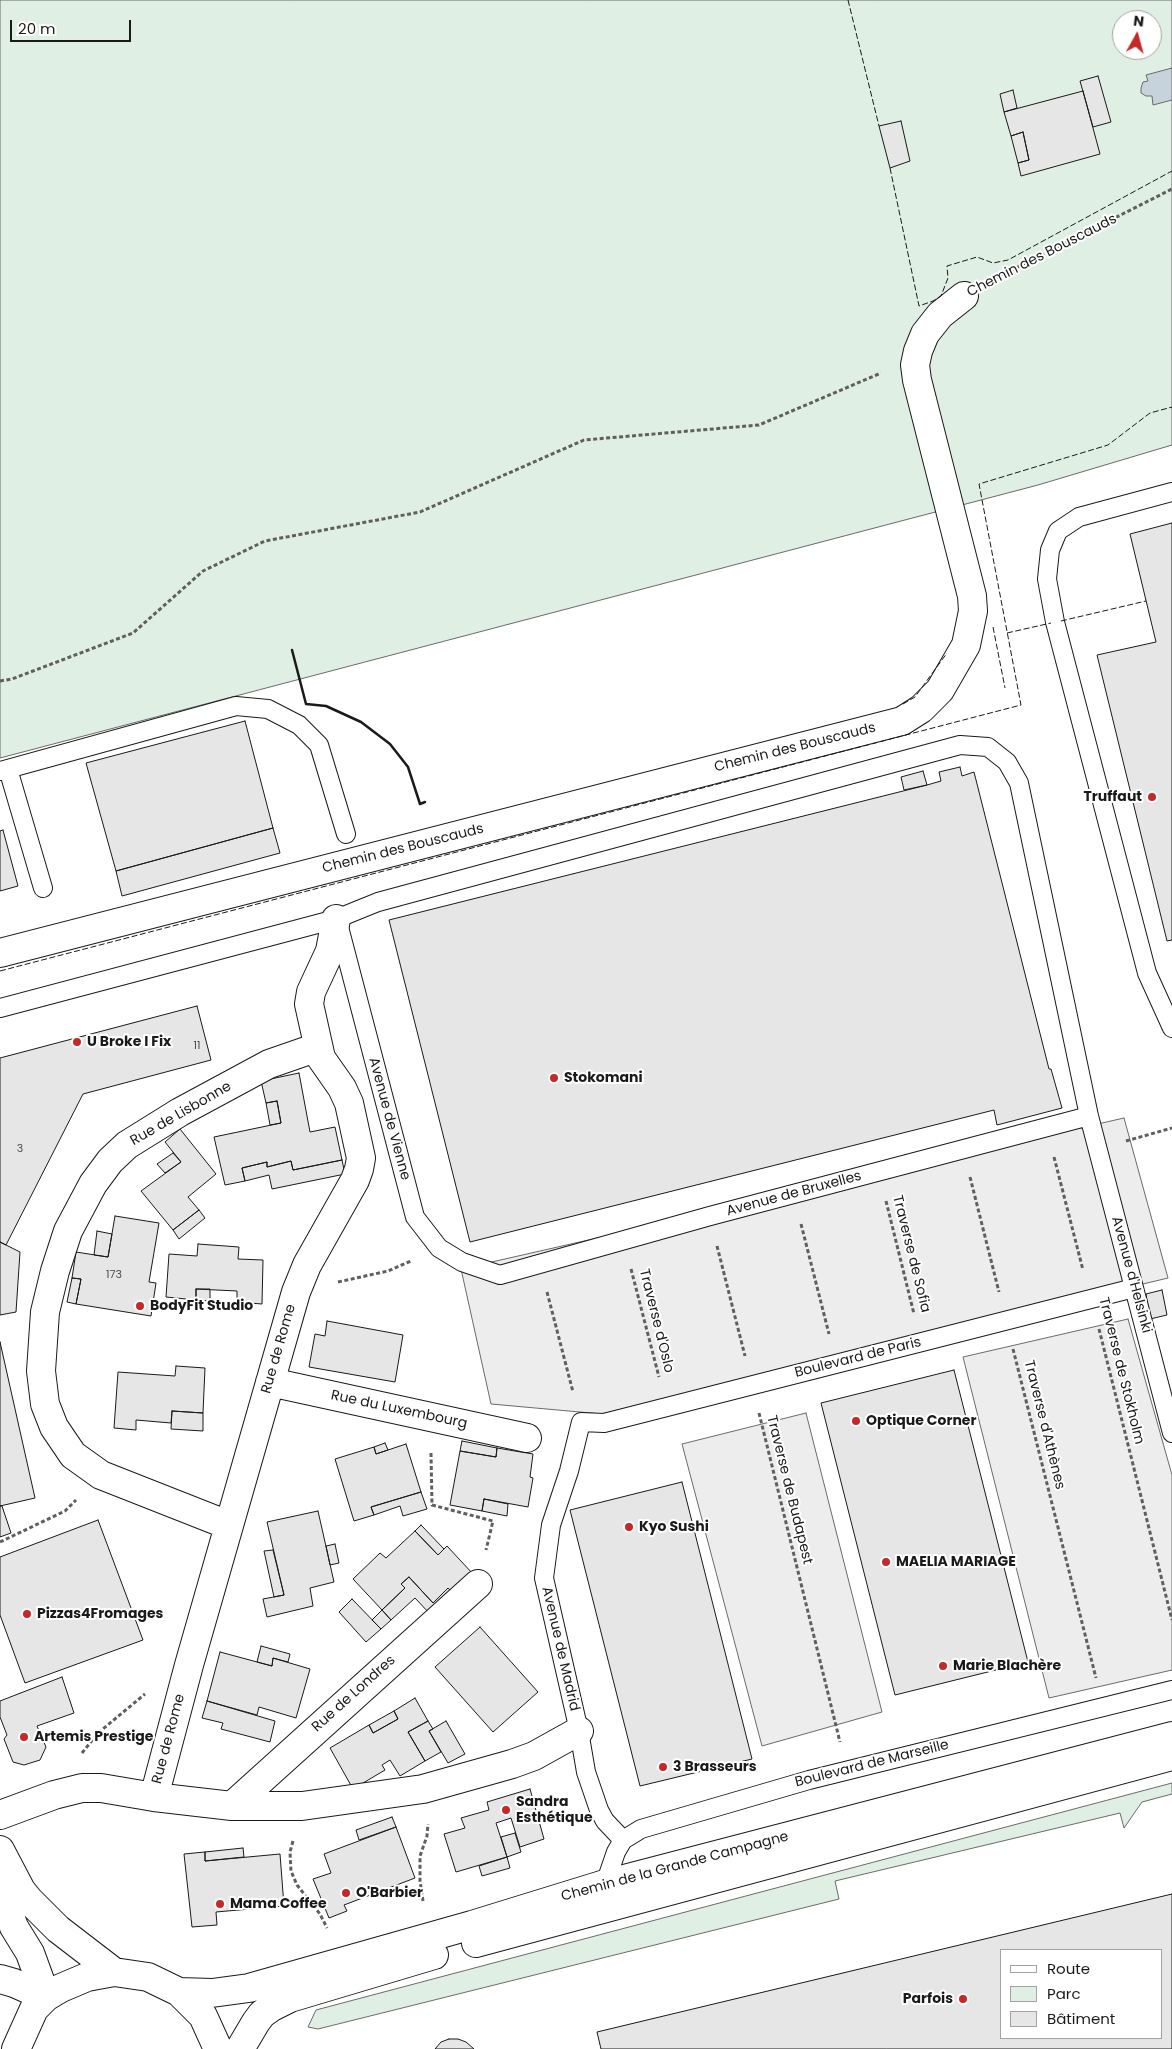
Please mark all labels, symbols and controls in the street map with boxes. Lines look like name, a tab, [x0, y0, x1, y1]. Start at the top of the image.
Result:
scale bar	[12, 10, 134, 42]
north arrow	[1112, 10, 1162, 60]
text: N	[1132, 11, 1145, 32]
text: 20 m	[18, 18, 56, 39]
street label: Chemin des Bouscauds	[964, 211, 1120, 301]
street label: Chemin des Bouscauds	[713, 720, 877, 776]
place label: Truffaut	[1084, 789, 1142, 805]
marker: Truffaut	[1146, 791, 1158, 803]
street label: Chemin des Bouscauds	[321, 821, 485, 877]
place label: U Broke I Fix	[87, 1034, 171, 1050]
marker: U Broke I Fix	[71, 1036, 83, 1048]
house number: 11	[193, 1039, 201, 1053]
street label: Avenue de Vienne	[365, 1056, 413, 1182]
place label: Stokomani	[564, 1070, 643, 1086]
marker: Stokomani	[548, 1072, 560, 1084]
street label: Rue de Lisbonne	[128, 1078, 234, 1150]
house number: 3	[17, 1142, 23, 1156]
street label: Avenue de Bruxelles	[725, 1168, 863, 1220]
street label: Traverse de Sofia	[888, 1194, 934, 1314]
street label: Avenue d'Helsinki	[1107, 1215, 1155, 1335]
street label: Traverse d'Oslo	[635, 1267, 677, 1375]
house number: 173	[106, 1268, 122, 1282]
street label: Traverse de Stokholm	[1095, 1296, 1147, 1446]
place label: BodyFit Studio	[150, 1298, 253, 1314]
marker: BodyFit Studio	[134, 1300, 146, 1312]
street label: Rue de Rome	[258, 1302, 300, 1396]
street label: Boulevard de Paris	[793, 1334, 923, 1382]
street label: Traverse d'Athènes	[1020, 1359, 1068, 1491]
street label: Rue du Luxembourg	[329, 1387, 469, 1433]
place label: Optique Corner	[866, 1413, 976, 1429]
street label: Traverse de Budapest	[762, 1414, 816, 1566]
marker: Optique Corner	[850, 1415, 862, 1427]
place label: Kyo Sushi	[639, 1519, 709, 1535]
marker: Kyo Sushi	[623, 1521, 635, 1533]
place label: MAELIA MARIAGE	[896, 1554, 1016, 1570]
marker: MAELIA MARIAGE	[880, 1556, 892, 1568]
street label: Avenue de Madrid	[537, 1585, 583, 1713]
place label: Pizzas4Fromages	[37, 1606, 163, 1622]
marker: Pizzas4Fromages	[21, 1608, 33, 1620]
street label: Rue de Londres	[309, 1652, 399, 1736]
place label: Marie Blachère	[953, 1658, 1061, 1674]
marker: Marie Blachère	[937, 1660, 949, 1672]
street label: Rue de Rome	[149, 1692, 189, 1786]
place label: Artemis Prestige	[34, 1729, 153, 1745]
marker: Artemis Prestige	[18, 1731, 30, 1743]
street label: Boulevard de Marseille	[793, 1737, 951, 1791]
place label: 3 Brasseurs	[673, 1759, 757, 1775]
marker: 3 Brasseurs	[657, 1761, 669, 1773]
place label: Sandra Esthétique	[516, 1794, 593, 1826]
marker: Sandra Esthétique	[500, 1804, 512, 1816]
street label: Chemin de la Grande Campagne	[559, 1829, 791, 1905]
place label: O'Barbier	[356, 1885, 423, 1901]
marker: O'Barbier	[340, 1887, 352, 1899]
place label: Mama Coffee	[230, 1896, 327, 1912]
marker: Mama Coffee	[214, 1898, 226, 1910]
legend	[1000, 1949, 1162, 2039]
text: Route	[1047, 1958, 1090, 1979]
text: Parc	[1047, 1983, 1081, 2004]
place label: Parfois	[903, 1991, 953, 2007]
marker: Parfois	[957, 1993, 969, 2005]
text: Bâtiment	[1047, 2008, 1115, 2029]

